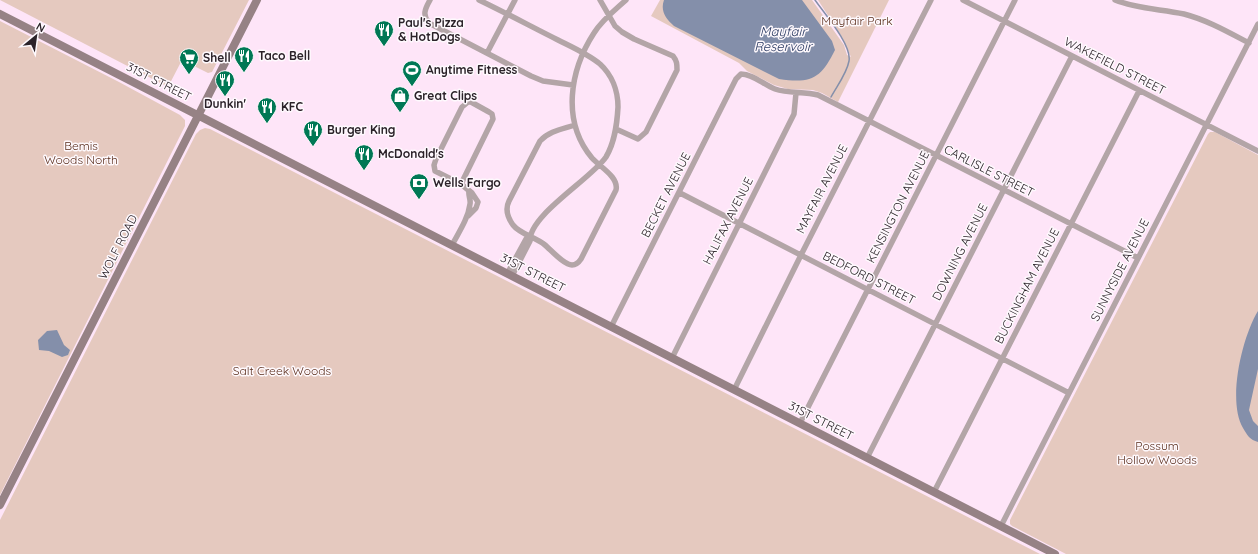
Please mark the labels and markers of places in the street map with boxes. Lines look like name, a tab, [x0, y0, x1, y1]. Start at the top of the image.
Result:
place label: Paul's Pizza & HotDogs	[398, 15, 464, 44]
restaurant icon: Paul's Pizza & HotDogs	[373, 19, 395, 47]
restaurant icon: Taco Bell	[233, 45, 255, 73]
supermarket icon: Shell	[178, 47, 200, 75]
place label: Taco Bell	[258, 48, 310, 63]
place label: Shell	[203, 50, 231, 65]
sports icon: Anytime Fitness	[401, 59, 423, 87]
place label: Anytime Fitness	[426, 62, 518, 77]
restaurant icon: Dunkin'	[214, 69, 236, 97]
shop icon: Great Clips	[389, 85, 411, 113]
place label: Great Clips	[414, 88, 477, 103]
place label: Dunkin'	[204, 96, 247, 111]
restaurant icon: KFC	[256, 96, 278, 124]
place label: KFC	[281, 99, 303, 114]
restaurant icon: Burger King	[302, 119, 324, 147]
place label: Burger King	[327, 122, 396, 137]
restaurant icon: McDonald's	[353, 143, 375, 171]
place label: McDonald's	[378, 146, 444, 161]
bank icon: Wells Fargo	[408, 172, 430, 200]
place label: Wells Fargo	[433, 175, 501, 190]

